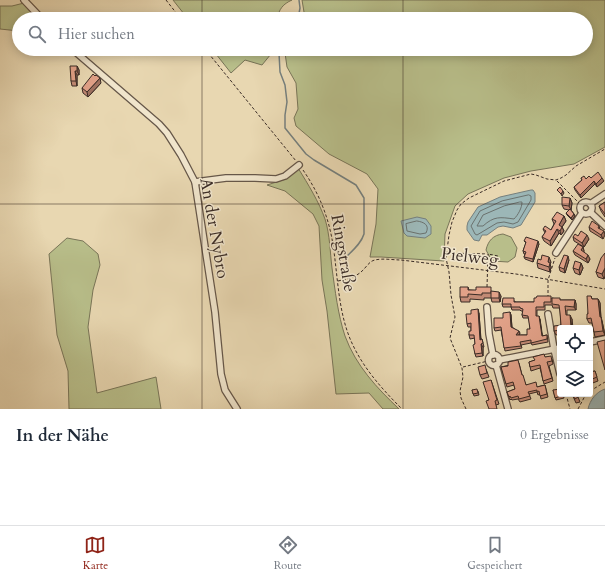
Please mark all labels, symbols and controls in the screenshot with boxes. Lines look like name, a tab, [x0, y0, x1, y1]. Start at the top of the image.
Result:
search box	[12, 12, 593, 56]
icon: search	[26, 23, 48, 45]
text: Hier suchen	[58, 24, 135, 44]
street label: An der Nybro	[194, 176, 235, 280]
street label: Ringstraße	[325, 213, 362, 294]
street label: Pielweg	[440, 242, 500, 271]
map controls	[557, 325, 593, 397]
button: locate	[557, 325, 593, 361]
button: layers	[557, 361, 593, 397]
text: In der Nähe	[16, 424, 109, 447]
text: 0 Ergebnisse	[520, 426, 589, 444]
tab: Karte	[83, 534, 108, 573]
tab: Route	[274, 534, 302, 573]
tab: Gespeichert	[467, 534, 522, 573]

